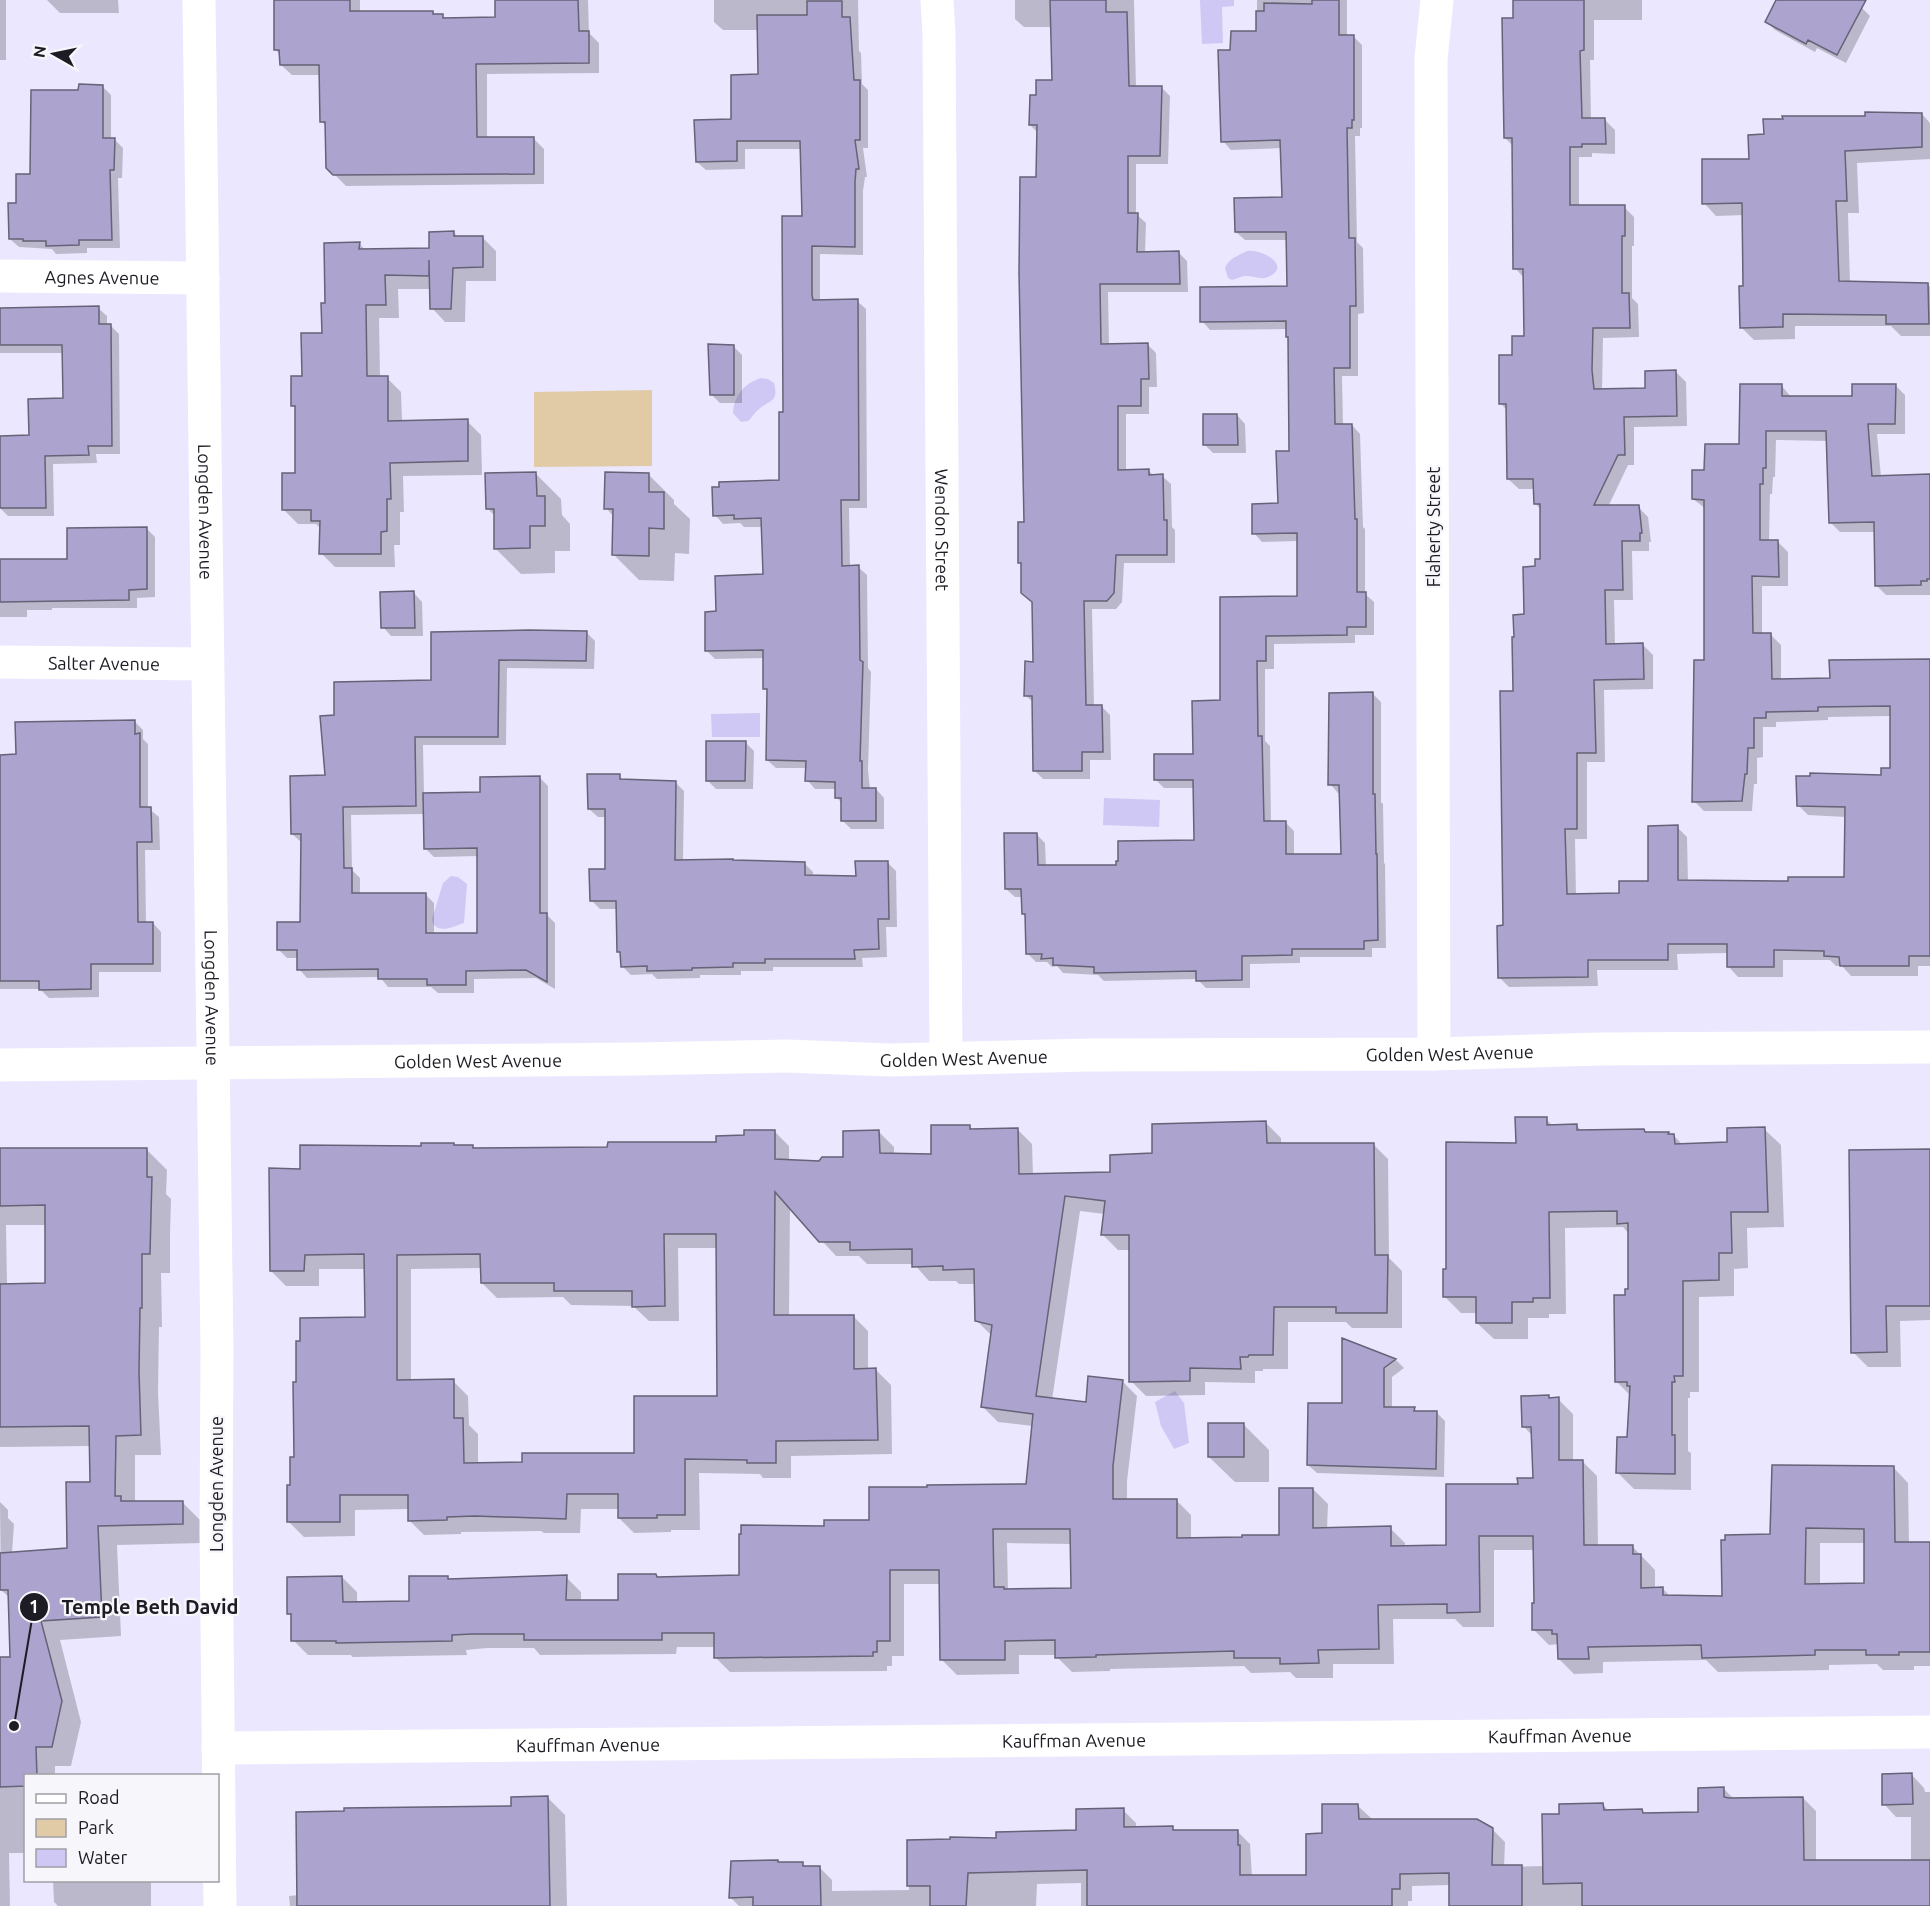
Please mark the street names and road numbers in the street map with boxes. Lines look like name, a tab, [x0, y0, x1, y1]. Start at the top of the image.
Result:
street label: Agnes Avenue	[44, 266, 160, 288]
street label: Longden Avenue	[195, 444, 217, 580]
street label: Flaherty Street	[1423, 467, 1443, 587]
street label: Wendon Street	[932, 469, 953, 591]
street label: Salter Avenue	[48, 652, 160, 674]
street label: Longden Avenue	[201, 930, 223, 1066]
street label: Golden West Avenue	[1366, 1041, 1534, 1064]
street label: Golden West Avenue	[879, 1046, 1048, 1070]
street label: Golden West Avenue	[394, 1050, 562, 1071]
street label: Longden Avenue	[206, 1416, 226, 1552]
street label: Kauffman Avenue	[1488, 1725, 1632, 1746]
street label: Kauffman Avenue	[1002, 1729, 1146, 1751]
street label: Kauffman Avenue	[516, 1734, 660, 1755]

